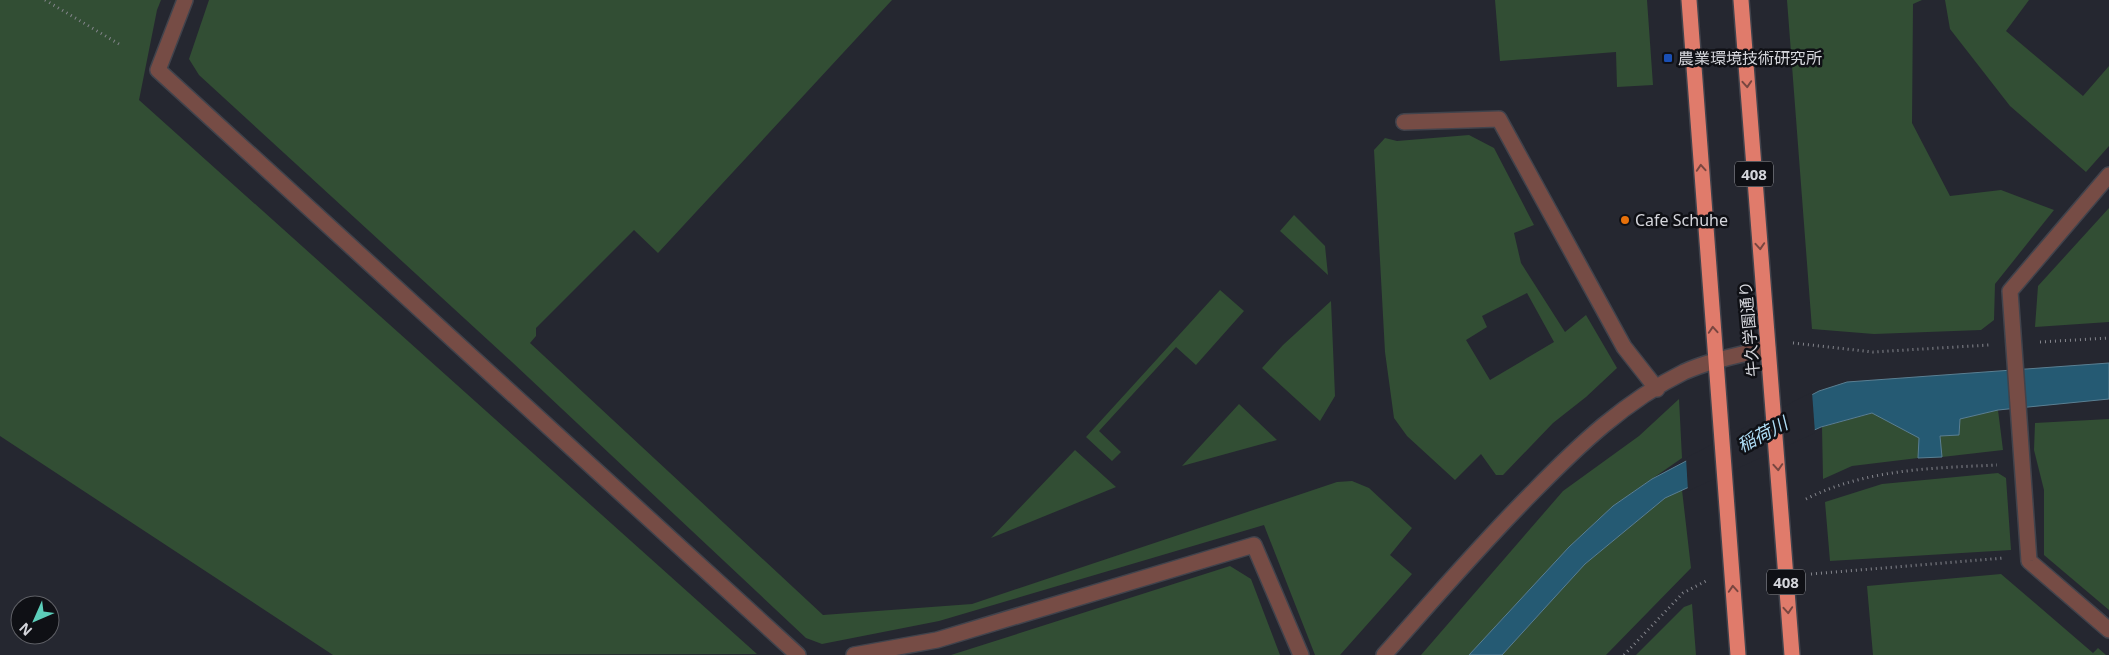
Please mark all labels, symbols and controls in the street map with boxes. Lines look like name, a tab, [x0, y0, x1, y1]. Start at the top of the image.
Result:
place label: 農業環境技術研究所	[1678, 47, 1822, 69]
marker: 農業環境技術研究所	[1662, 52, 1674, 64]
one-way arrow	[1742, 80, 1753, 88]
road number: 408	[1735, 162, 1773, 186]
one-way arrow	[1696, 164, 1707, 172]
place label: Cafe Schuhe	[1635, 209, 1728, 231]
marker: Cafe Schuhe	[1619, 214, 1631, 226]
one-way arrow	[1754, 242, 1765, 250]
street label: 牛久学園通り	[1734, 280, 1764, 378]
one-way arrow	[1708, 326, 1719, 334]
water label: 稲荷川	[1733, 410, 1793, 457]
one-way arrow	[1772, 464, 1783, 472]
road number: 408	[1767, 570, 1805, 594]
one-way arrow	[1727, 585, 1738, 593]
north arrow	[10, 595, 60, 645]
one-way arrow	[1783, 607, 1794, 615]
text: N	[15, 619, 36, 640]

